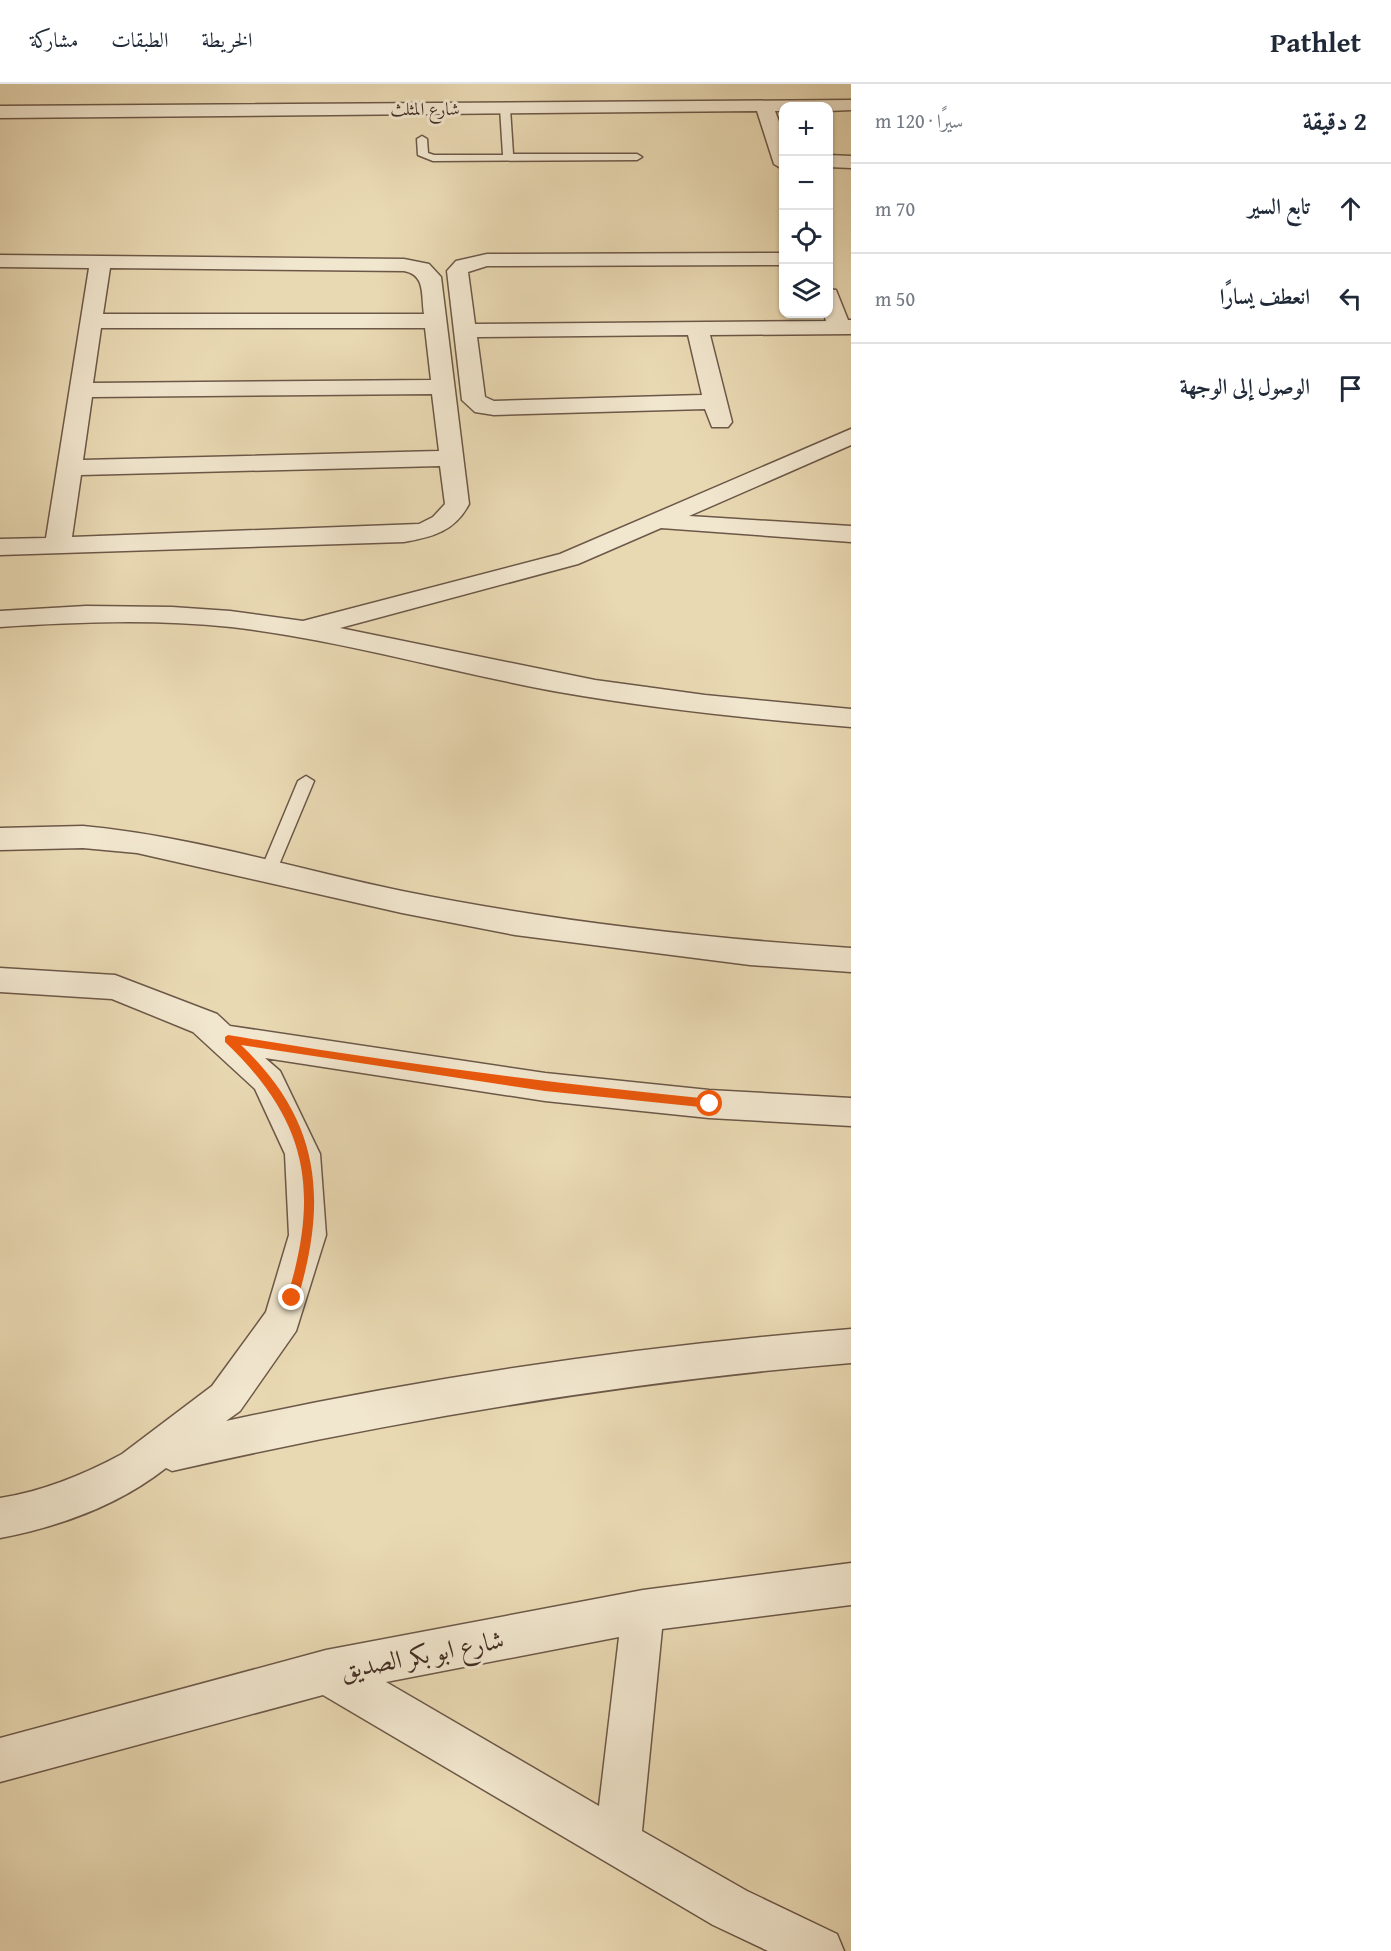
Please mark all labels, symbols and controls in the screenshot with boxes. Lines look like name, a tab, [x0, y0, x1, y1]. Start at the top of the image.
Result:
text: Pathlet	[1270, 21, 1361, 62]
text: مشاركة	[30, 24, 78, 55]
text: الطبقات	[111, 24, 168, 55]
text: الخريطة	[201, 24, 253, 55]
street label: شارع المثلث	[390, 95, 460, 124]
text: 2 دقيقة	[1302, 101, 1367, 140]
map controls	[779, 102, 833, 318]
button: +	[779, 102, 833, 156]
text: سيرًا · 120 m	[875, 106, 963, 135]
button: −	[779, 156, 833, 210]
text: تابع السير	[1248, 190, 1310, 222]
icon: ahead	[1334, 192, 1367, 225]
text: 70 m	[875, 194, 915, 223]
button: locate	[779, 210, 833, 264]
button: layers	[779, 264, 833, 318]
text: انعطف يسارًا	[1220, 280, 1310, 312]
icon: left	[1334, 282, 1367, 315]
text: 50 m	[875, 284, 915, 313]
text: الوصول إلى الوجهة	[1180, 370, 1310, 402]
icon: arrive	[1334, 372, 1367, 405]
route start	[696, 1090, 722, 1116]
route end	[278, 1284, 304, 1310]
street label: شارع ابو بكر الصديق	[337, 1619, 508, 1692]

